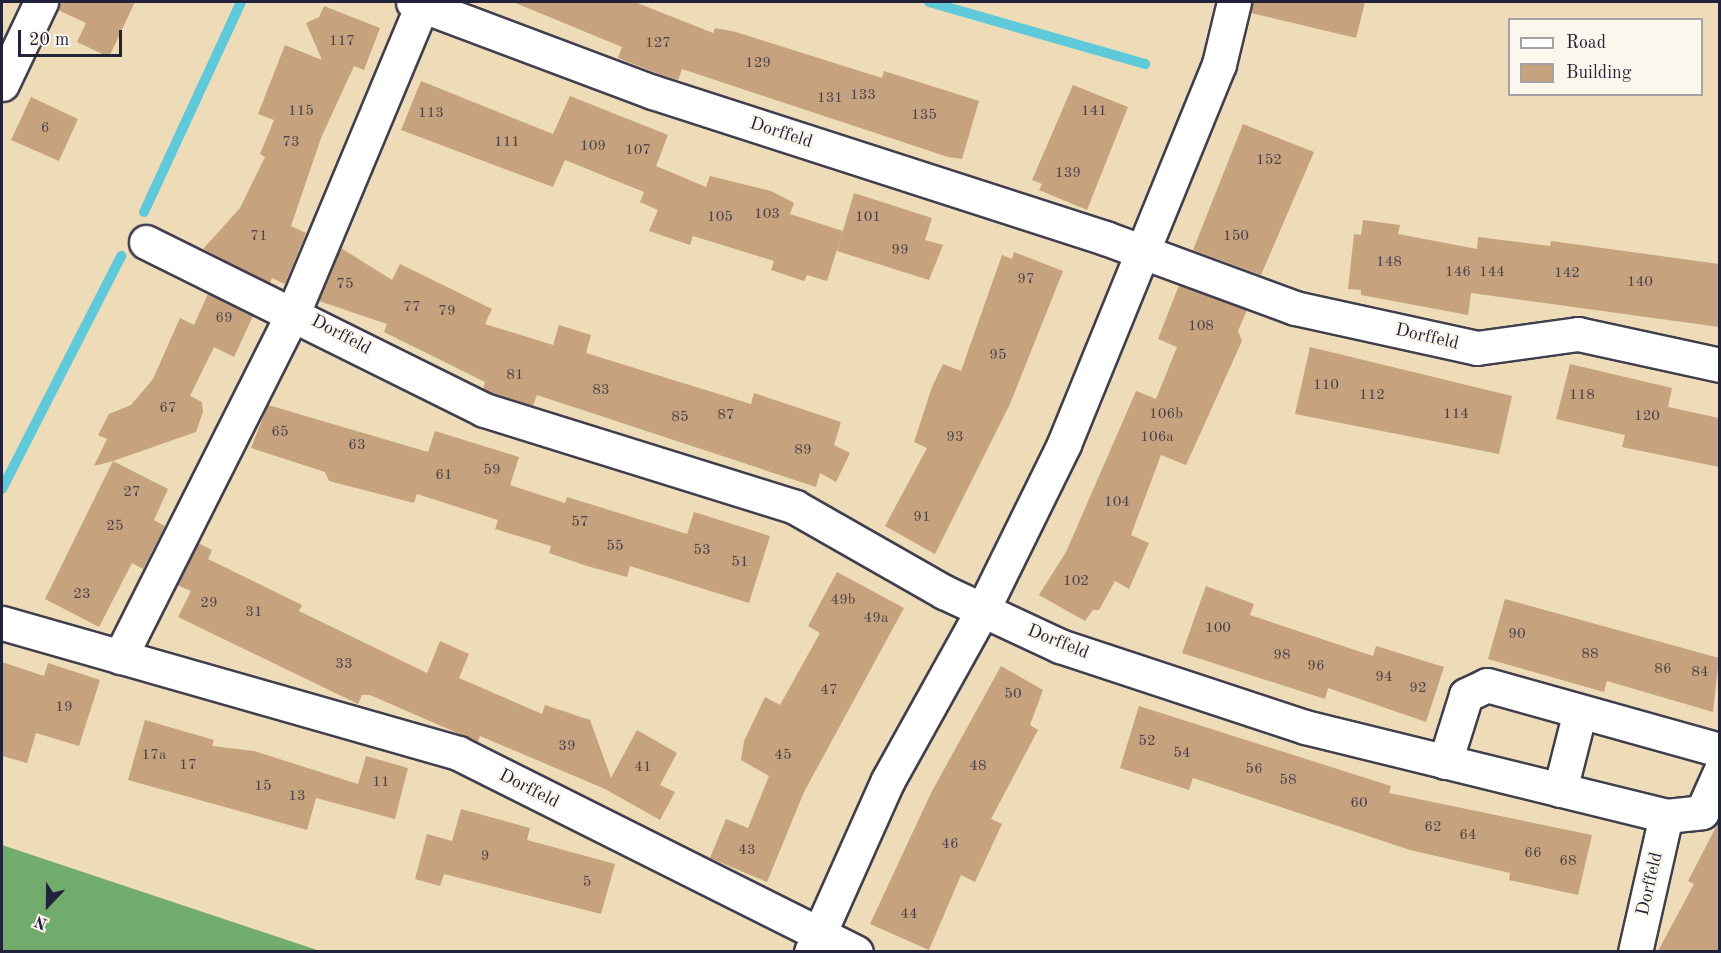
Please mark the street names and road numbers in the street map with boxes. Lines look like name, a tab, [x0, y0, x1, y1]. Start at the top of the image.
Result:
street label: Dorffeld	[747, 113, 815, 153]
street label: Dorffeld	[307, 310, 375, 360]
street label: Dorffeld	[1393, 319, 1461, 355]
street label: Dorffeld	[1024, 620, 1092, 664]
street label: Dorffeld	[495, 765, 563, 813]
street label: Dorffeld	[1632, 850, 1668, 918]

